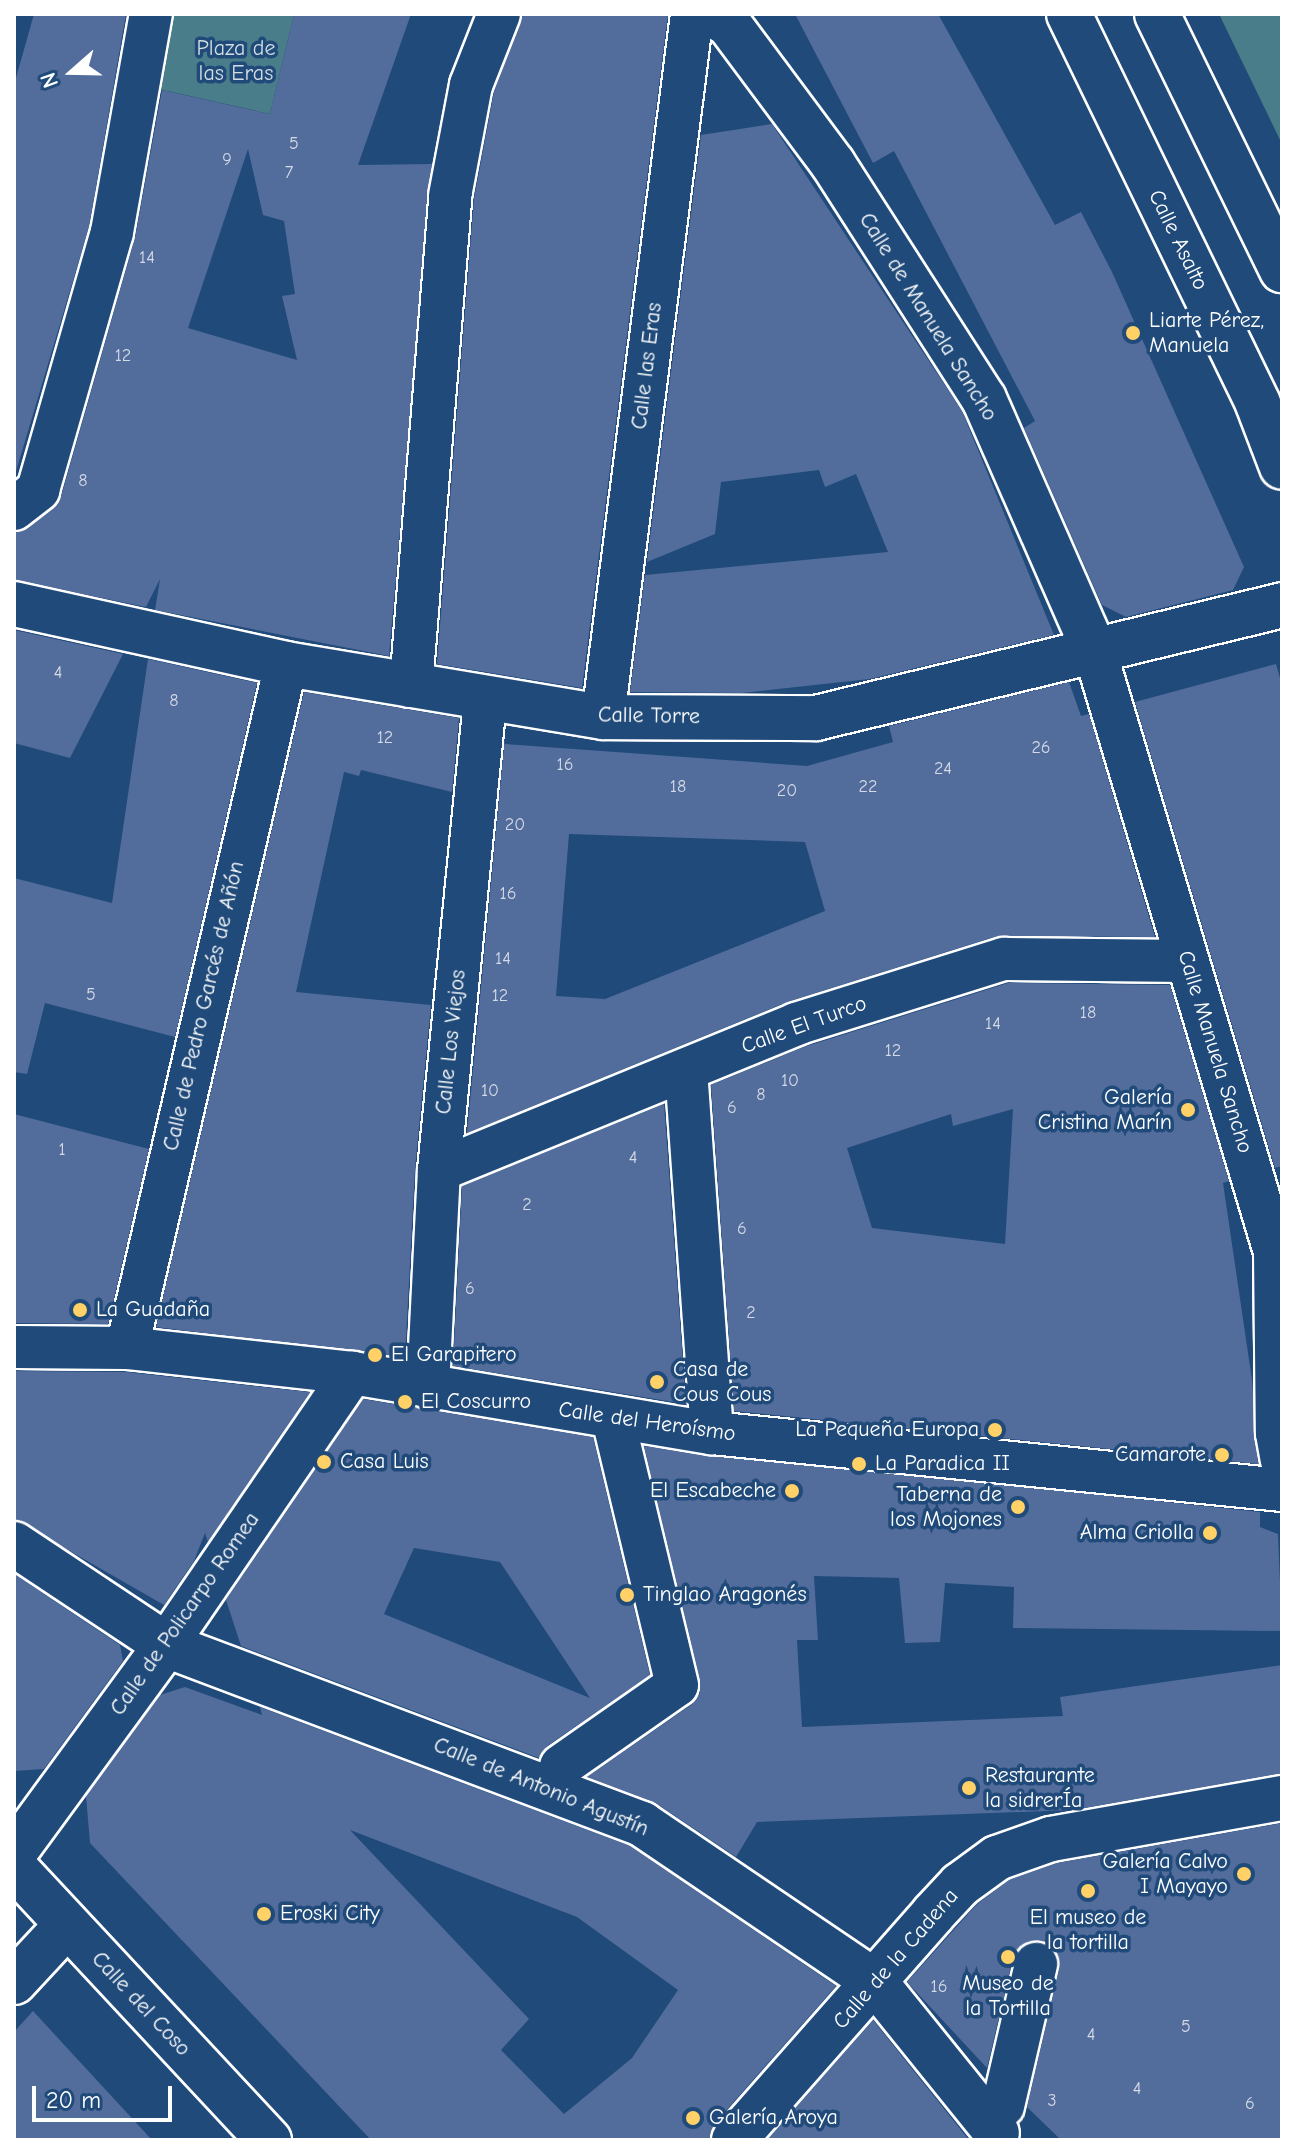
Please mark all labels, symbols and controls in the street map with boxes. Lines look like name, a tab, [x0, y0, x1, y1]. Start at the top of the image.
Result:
north arrow	[32, 32, 112, 112]
park label: Plaza de las Eras	[197, 35, 275, 86]
text: N	[35, 69, 64, 91]
house number: 5	[289, 133, 299, 155]
house number: 9	[222, 149, 232, 171]
house number: 7	[285, 162, 293, 184]
street label: Calle Asalto	[1142, 186, 1214, 294]
street label: Calle de Manuela Sancho	[853, 208, 1003, 426]
house number: 14	[139, 247, 155, 269]
street label: Calle las Eras	[626, 301, 668, 431]
place label: Liarte Pérez, Manuela	[1149, 307, 1264, 358]
marker: Liarte Pérez, Manuela	[1124, 324, 1142, 342]
house number: 12	[115, 345, 131, 367]
house number: 8	[78, 470, 88, 492]
house number: 4	[54, 662, 62, 684]
house number: 8	[169, 690, 179, 712]
street label: Calle Torre	[598, 702, 700, 730]
house number: 12	[377, 727, 393, 749]
house number: 26	[1031, 737, 1051, 759]
house number: 16	[557, 754, 573, 776]
house number: 24	[934, 758, 952, 780]
house number: 18	[670, 776, 686, 798]
house number: 22	[859, 776, 877, 798]
house number: 20	[777, 780, 797, 802]
house number: 20	[505, 814, 525, 836]
street label: Calle de Pedro Garcés de Añón	[158, 859, 250, 1153]
house number: 16	[500, 883, 516, 905]
house number: 14	[495, 948, 511, 970]
street label: Calle Manuela Sancho	[1172, 948, 1258, 1156]
street label: Calle Los Viejos	[430, 968, 472, 1116]
house number: 5	[86, 984, 96, 1006]
house number: 12	[492, 985, 508, 1007]
street label: Calle El Turco	[738, 990, 870, 1060]
house number: 18	[1080, 1002, 1096, 1024]
house number: 14	[985, 1013, 1001, 1035]
house number: 12	[885, 1040, 901, 1062]
house number: 10	[781, 1070, 799, 1092]
house number: 10	[481, 1080, 499, 1102]
house number: 8	[756, 1084, 766, 1106]
place label: Galería Cristina Marín	[1038, 1084, 1172, 1136]
house number: 6	[727, 1097, 737, 1119]
marker: Galería Cristina Marín	[1179, 1101, 1197, 1119]
house number: 1	[58, 1139, 66, 1161]
house number: 4	[629, 1147, 637, 1169]
house number: 2	[522, 1194, 532, 1216]
house number: 6	[737, 1218, 747, 1240]
house number: 6	[465, 1278, 475, 1300]
place label: La Guadaña	[96, 1297, 210, 1323]
marker: La Guadaña	[71, 1301, 89, 1319]
house number: 2	[746, 1302, 756, 1324]
place label: El Garapitero	[391, 1342, 517, 1368]
marker: El Garapitero	[366, 1346, 384, 1364]
place label: Casa de Cous Cous	[673, 1356, 771, 1408]
marker: Casa de Cous Cous	[648, 1373, 666, 1391]
place label: El Coscurro	[421, 1389, 531, 1415]
marker: El Coscurro	[396, 1393, 414, 1411]
street label: Calle del Heroísmo	[557, 1396, 737, 1448]
place label: La Pequeña Europa	[795, 1417, 979, 1443]
marker: La Pequeña Europa	[986, 1421, 1004, 1439]
place label: Camarote	[1115, 1442, 1206, 1468]
marker: Camarote	[1213, 1446, 1231, 1464]
place label: Casa Luis	[340, 1449, 429, 1475]
place label: La Paradica II	[875, 1451, 1010, 1477]
marker: Casa Luis	[315, 1453, 333, 1471]
marker: La Paradica II	[850, 1455, 868, 1473]
place label: El Escabeche	[650, 1478, 776, 1504]
place label: Taberna de los Mojones	[890, 1481, 1002, 1532]
marker: El Escabeche	[783, 1482, 801, 1500]
marker: Taberna de los Mojones	[1009, 1498, 1027, 1516]
street label: Calle de Policarpo Romea	[105, 1507, 265, 1721]
place label: Alma Criolla	[1080, 1520, 1194, 1546]
marker: Alma Criolla	[1201, 1524, 1219, 1542]
place label: Tinglao Aragonés	[643, 1582, 807, 1608]
marker: Tinglao Aragonés	[618, 1586, 636, 1604]
street label: Calle de Antonio Agustín	[430, 1732, 652, 1842]
place label: Restaurante la sidrerÍa	[985, 1762, 1095, 1814]
marker: Restaurante la sidrerÍa	[960, 1779, 978, 1797]
place label: Galería Calvo I Mayayo	[1103, 1848, 1228, 1900]
marker: Galería Calvo I Mayayo	[1235, 1865, 1253, 1883]
marker: El museo de la tortilla	[1079, 1882, 1097, 1900]
street label: Calle de la Cadena	[828, 1883, 964, 2035]
place label: Eroski City	[280, 1901, 380, 1927]
place label: El museo de la tortilla	[1030, 1904, 1146, 1956]
marker: Eroski City	[255, 1905, 273, 1923]
street label: Calle del Coso	[86, 1946, 196, 2062]
marker: Museo de la Tortilla	[999, 1948, 1017, 1966]
place label: Museo de la Tortilla	[962, 1970, 1054, 2022]
house number: 16	[931, 1976, 947, 1998]
house number: 5	[1181, 2016, 1191, 2038]
house number: 4	[1087, 2024, 1095, 2046]
scale bar	[36, 2070, 176, 2120]
house number: 4	[1133, 2078, 1141, 2100]
text: 20 m	[46, 2086, 101, 2114]
house number: 3	[1047, 2090, 1057, 2112]
house number: 6	[1245, 2093, 1255, 2115]
place label: Galería Aroya	[709, 2105, 838, 2131]
marker: Galería Aroya	[684, 2109, 702, 2127]

